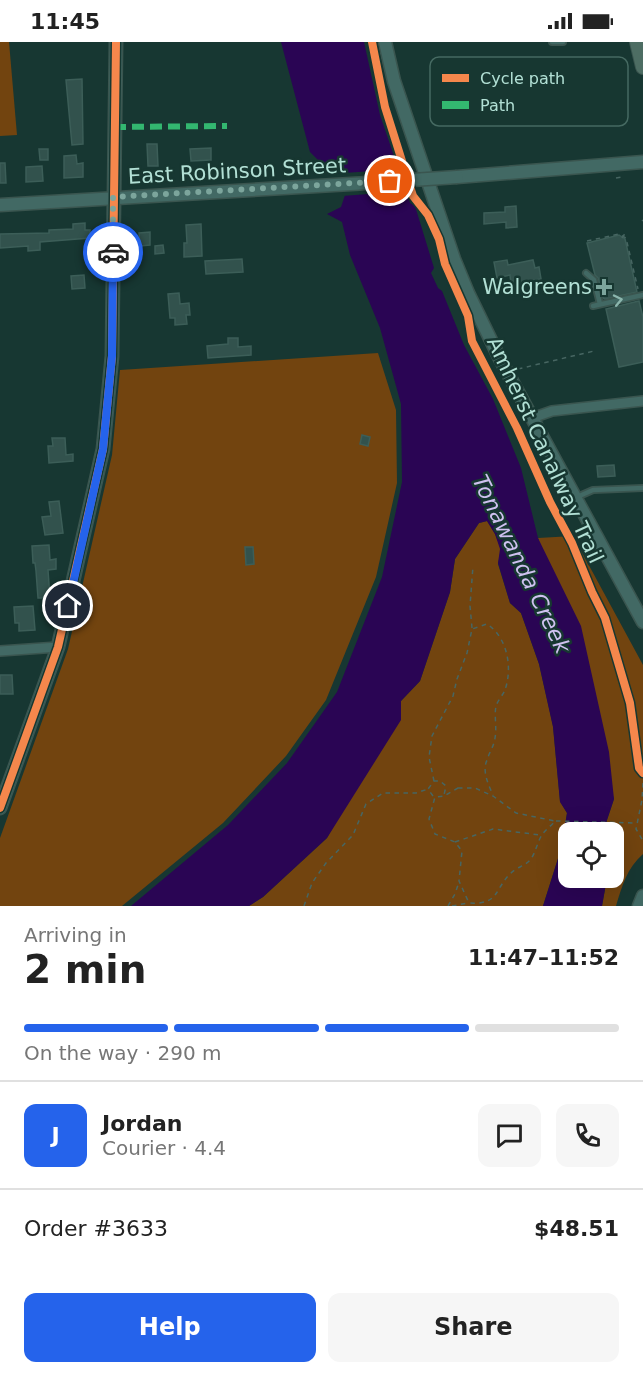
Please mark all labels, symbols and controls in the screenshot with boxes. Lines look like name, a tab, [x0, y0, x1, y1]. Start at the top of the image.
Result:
text: 11:45	[30, 9, 100, 34]
legend	[430, 57, 628, 126]
text: Cycle path	[480, 69, 565, 88]
text: Path	[480, 96, 515, 115]
street label: East Robinson Street	[127, 153, 347, 189]
pin	[364, 155, 415, 206]
icon: bag	[373, 164, 406, 197]
courier	[83, 222, 143, 282]
icon: car	[97, 236, 130, 269]
place label: Walgreens	[482, 275, 592, 299]
marker: Walgreens	[597, 280, 611, 294]
one-way arrow	[613, 295, 623, 308]
street label: Amherst Canalway Trail	[482, 333, 608, 567]
water label: Tonawanda Creek	[467, 471, 576, 659]
pin	[42, 580, 93, 631]
icon: home	[51, 589, 84, 622]
map controls	[558, 822, 624, 888]
button: locate	[558, 822, 624, 888]
text: Arriving in	[24, 923, 127, 947]
text: 11:47–11:52	[468, 945, 619, 970]
text: 2 min	[24, 947, 146, 992]
text: On the way · 290 m	[24, 1041, 222, 1065]
button: chat	[478, 1104, 541, 1167]
button: phone	[556, 1104, 619, 1167]
text: Jordan	[102, 1111, 182, 1136]
text: J	[51, 1123, 60, 1148]
text: Courier · 4.4	[102, 1136, 226, 1160]
text: Order #3633	[24, 1216, 168, 1241]
text: $48.51	[534, 1216, 619, 1241]
button: Help	[24, 1293, 316, 1362]
button: Share	[328, 1293, 619, 1362]

